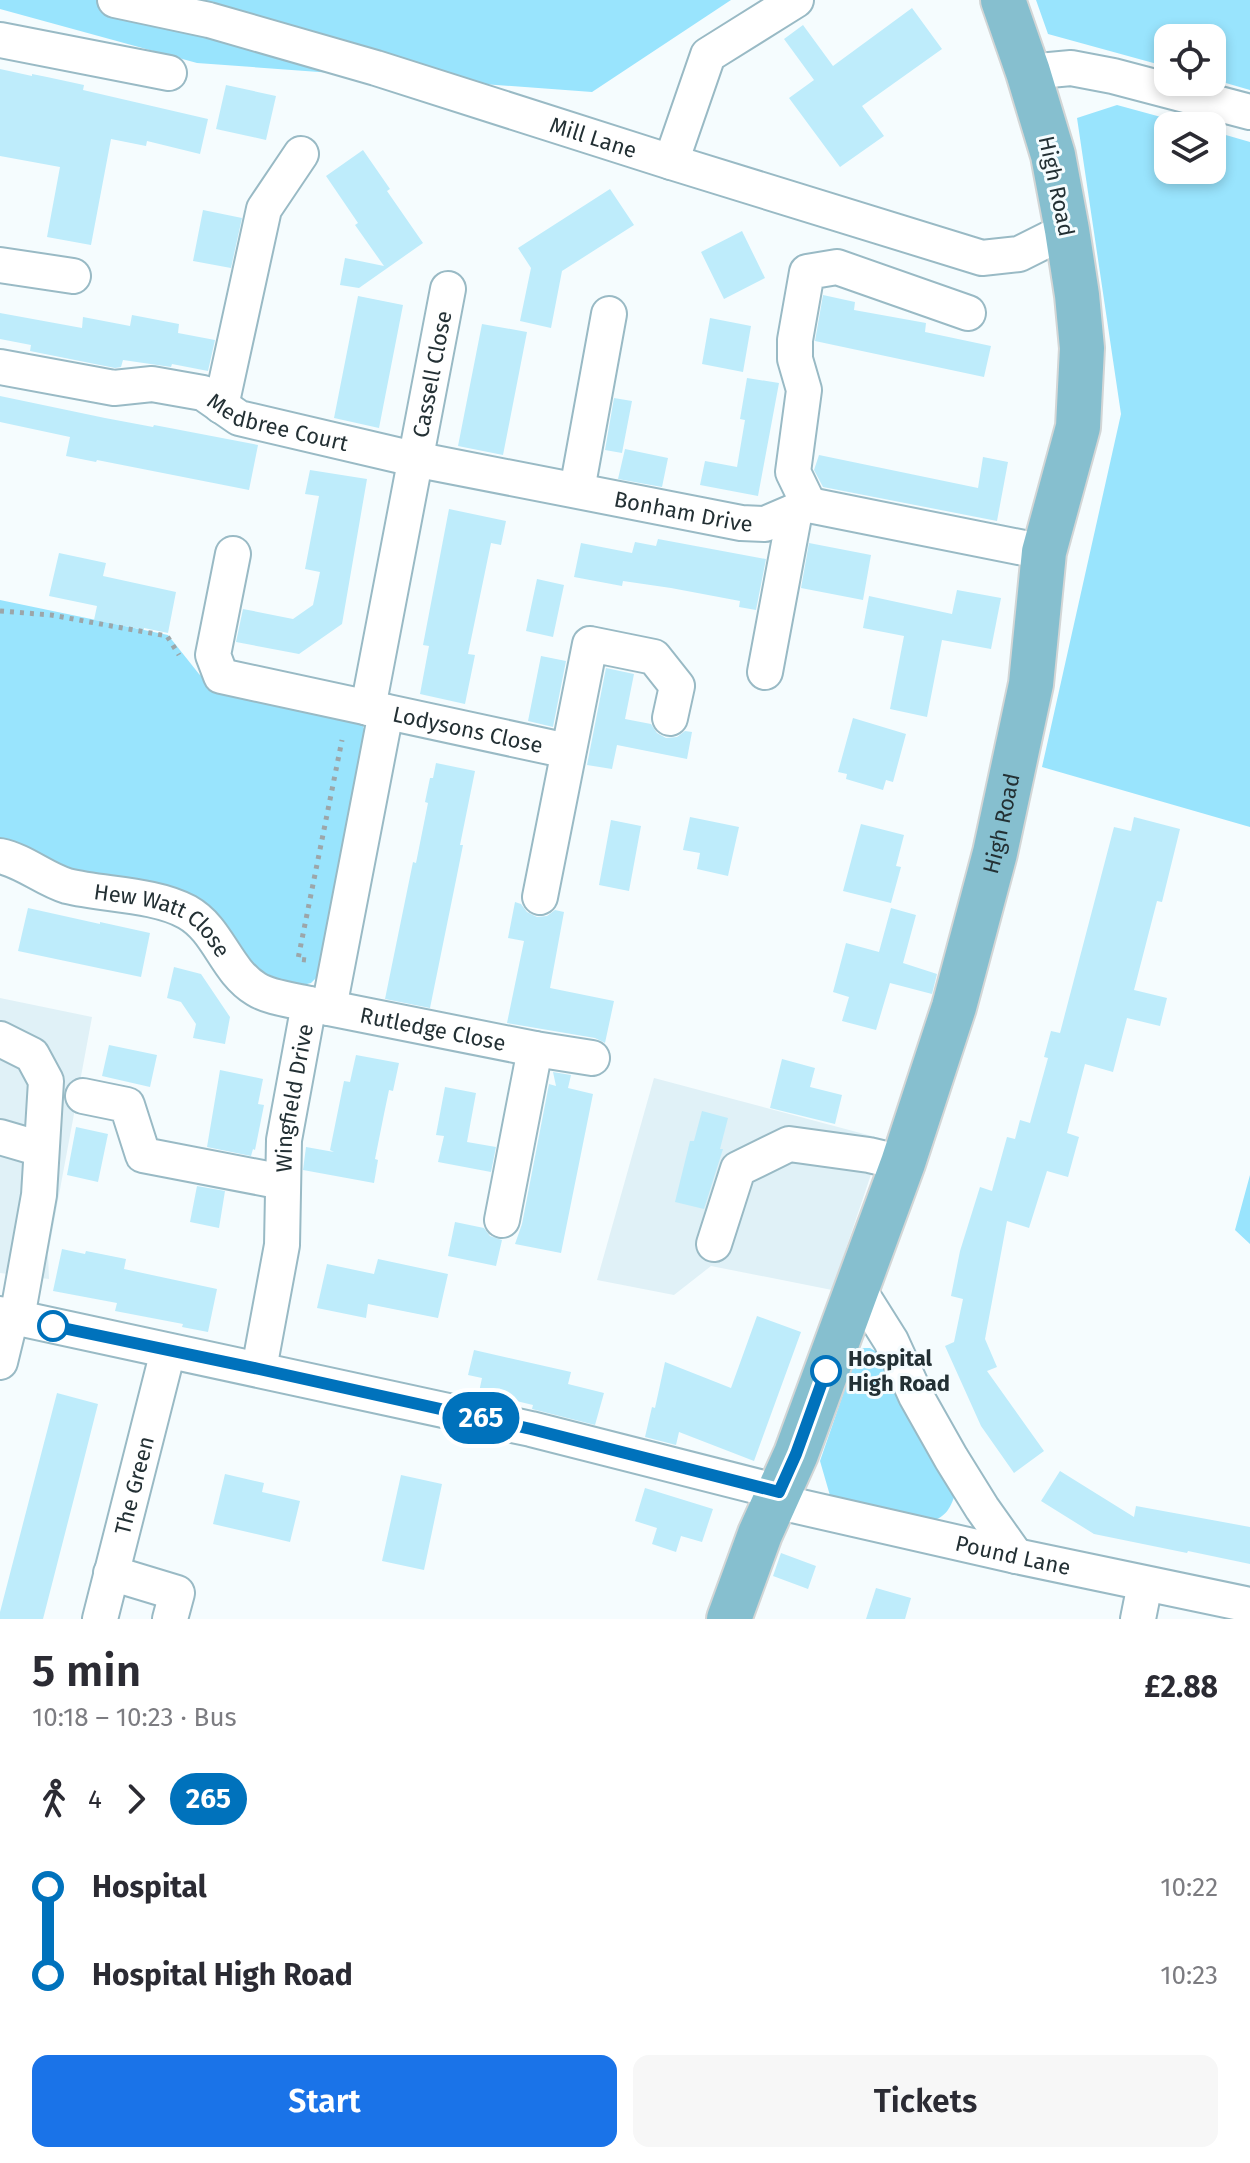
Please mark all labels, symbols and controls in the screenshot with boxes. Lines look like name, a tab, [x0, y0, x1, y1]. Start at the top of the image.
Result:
map controls	[1154, 24, 1226, 184]
button: locate	[1154, 24, 1226, 96]
street label: Mill Lane	[546, 111, 640, 164]
button: layers	[1154, 112, 1226, 184]
street label: High Road	[1033, 133, 1080, 239]
street label: Cassell Close	[407, 308, 458, 440]
street label: Medbree Court	[202, 387, 351, 457]
street label: Bonham Drive	[612, 485, 753, 537]
street label: Lodysons Close	[390, 701, 545, 759]
street label: High Road	[977, 771, 1026, 877]
street label: Hew Watt Close	[92, 878, 236, 962]
street label: Rutledge Close	[358, 1002, 508, 1057]
street label: Wingfield Drive	[270, 1022, 319, 1173]
unlabelled marker	[38, 1311, 68, 1341]
place label: Hospital High Road	[848, 1345, 950, 1397]
marker: Hospital High Road	[811, 1356, 841, 1386]
line badge: 265	[435, 1392, 527, 1444]
text: 265	[458, 1401, 504, 1434]
street label: The Green	[109, 1433, 160, 1538]
street label: Pound Lane	[953, 1530, 1073, 1581]
text: 5 min	[32, 1645, 141, 1698]
text: £2.88	[1144, 1669, 1218, 1705]
text: 10:18 – 10:23 · Bus	[32, 1702, 237, 1733]
icon: walk	[32, 1777, 76, 1821]
icon: forward	[114, 1777, 158, 1821]
text: 265	[186, 1782, 231, 1815]
text: 4	[88, 1784, 102, 1815]
text: Hospital	[92, 1869, 207, 1905]
text: 10:22	[1160, 1872, 1218, 1903]
text: Hospital High Road	[92, 1957, 353, 1993]
text: 10:23	[1160, 1960, 1218, 1991]
button: Start	[32, 2055, 617, 2147]
button: Tickets	[633, 2055, 1218, 2147]

